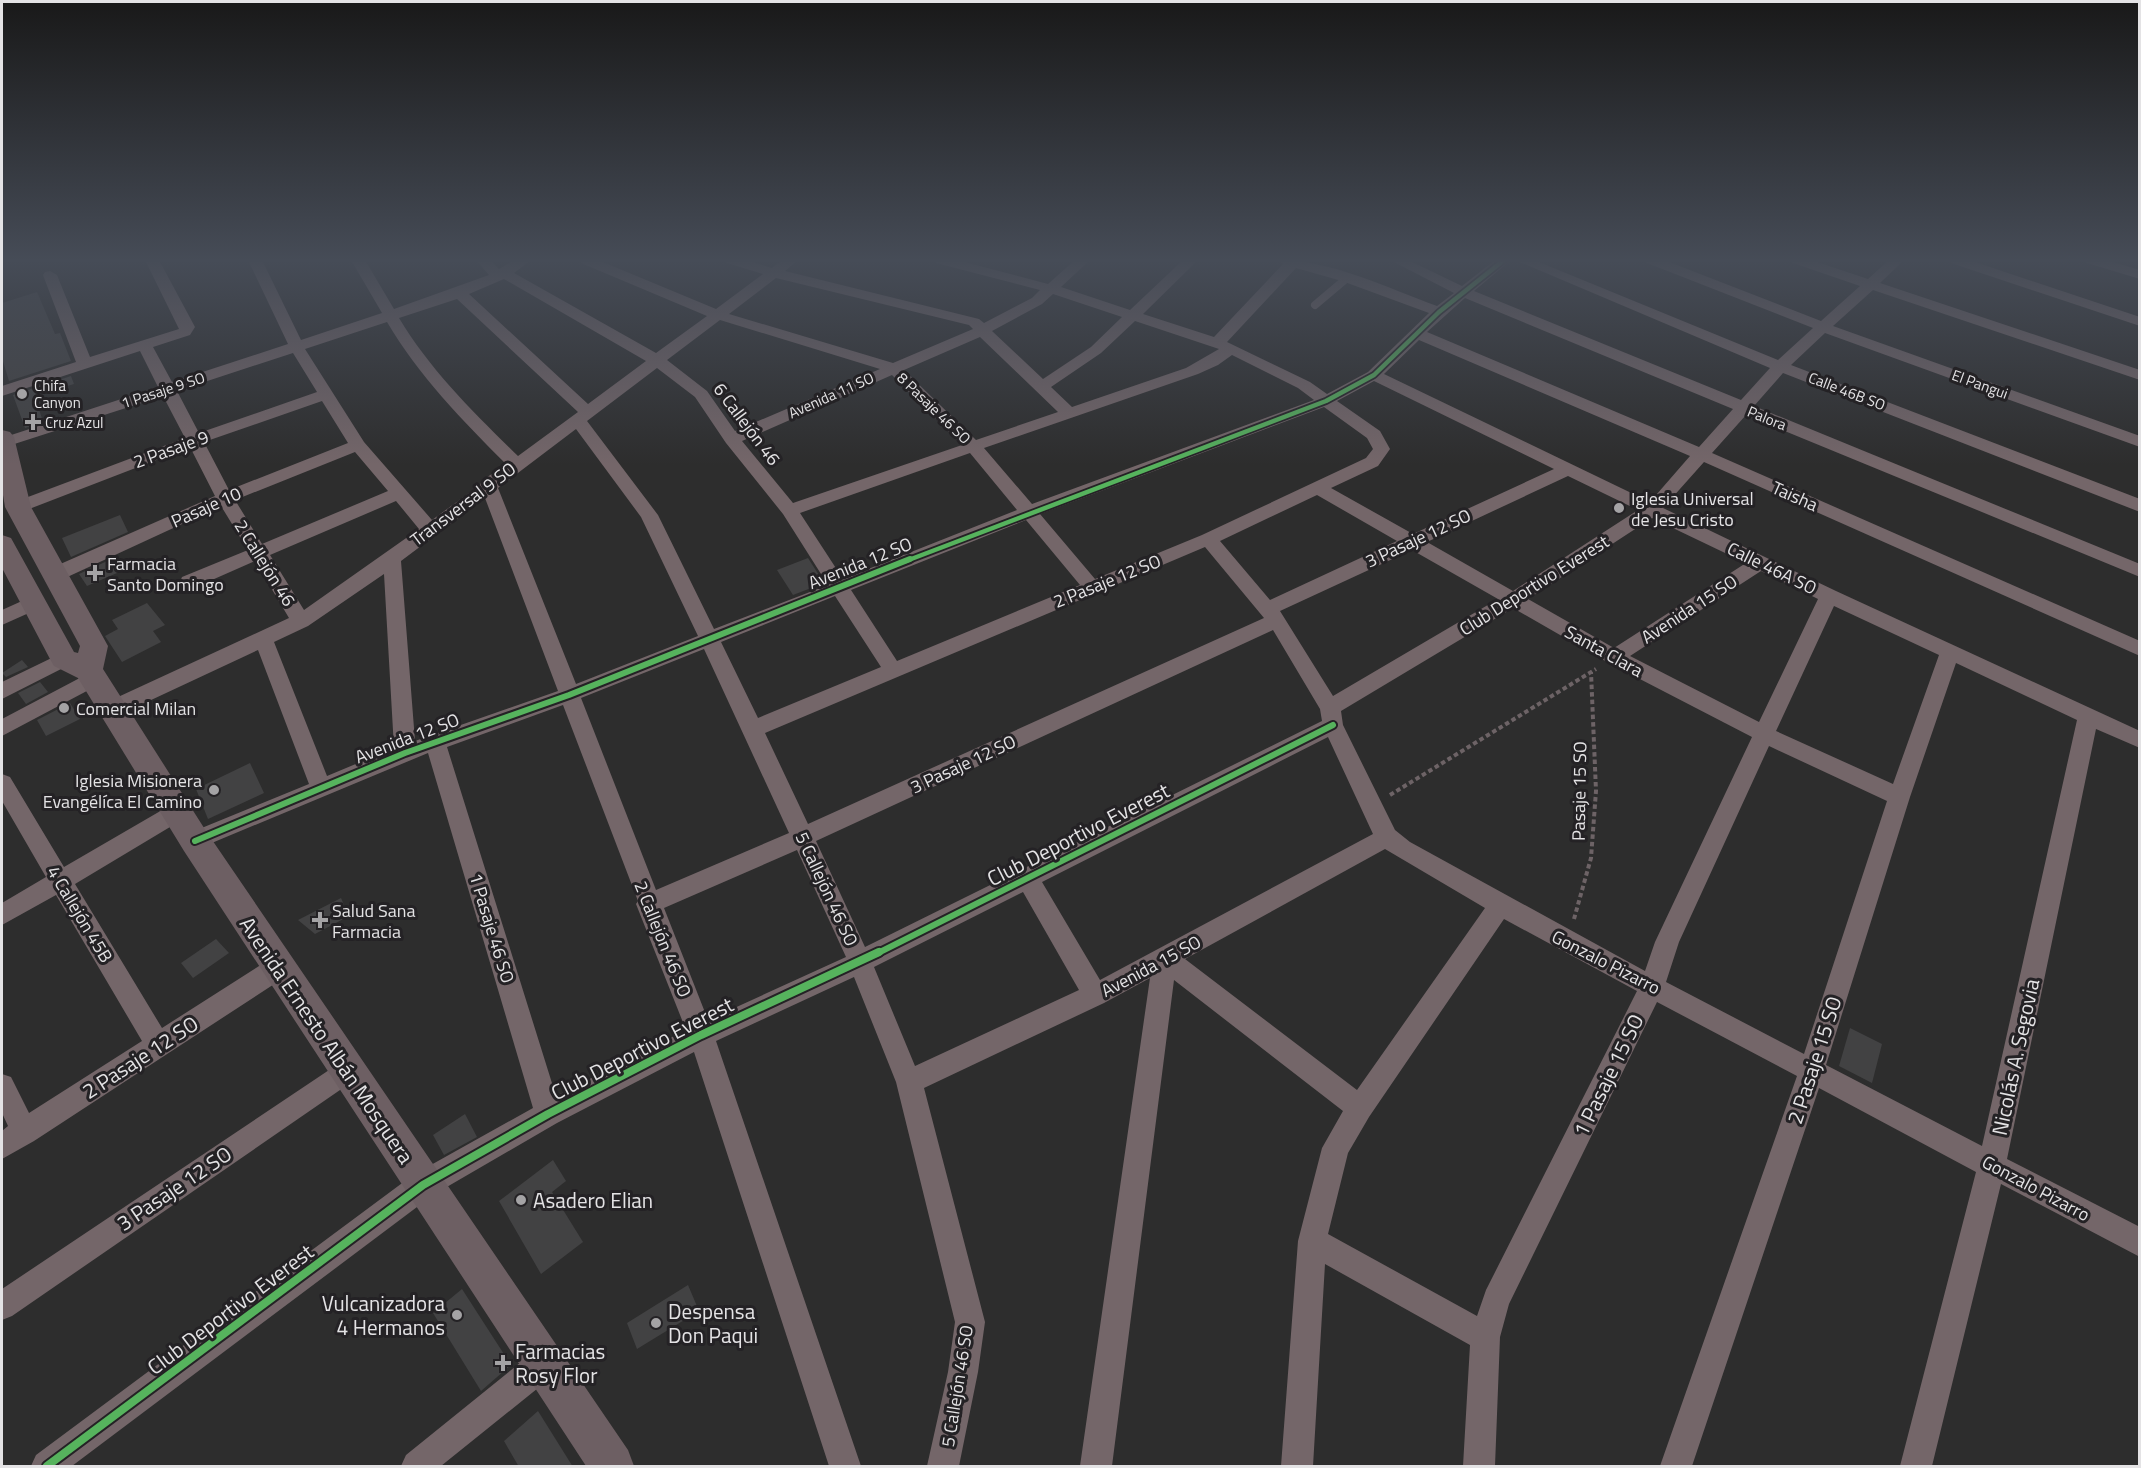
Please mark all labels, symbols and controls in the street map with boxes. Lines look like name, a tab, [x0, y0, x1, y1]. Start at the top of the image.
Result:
street label: El Pangui	[1949, 363, 2011, 405]
street label: 1 Pasaje 9 SO	[118, 366, 208, 414]
street label: Avenida 11 SO	[785, 366, 878, 424]
street label: Calle 46B SO	[1805, 366, 1889, 416]
street label: 8 Pasaje 46 SO	[892, 367, 976, 449]
place label: Chifa Canyon	[34, 374, 81, 414]
street label: 6 Callejón 46	[707, 377, 787, 471]
marker: Chifa Canyon	[15, 387, 29, 401]
street label: Palora	[1744, 400, 1790, 436]
place label: Cruz Azul	[45, 411, 104, 434]
marker: Cruz Azul	[26, 415, 40, 429]
street label: 2 Pasaje 9	[130, 423, 212, 475]
street label: Transversal 9 SO	[405, 455, 521, 553]
street label: Taisha	[1768, 474, 1822, 518]
street label: Pasaje 10	[167, 480, 245, 534]
place label: Iglesia Universal de Jesu Cristo	[1631, 485, 1754, 533]
marker: Iglesia Universal de Jesu Cristo	[1612, 501, 1626, 515]
street label: 3 Pasaje 12 SO	[1361, 502, 1475, 574]
street label: 2 Callejón 46	[228, 515, 302, 611]
street label: Club Deportivo Everest	[1454, 528, 1615, 642]
street label: Avenida 12 SO	[804, 530, 916, 596]
street label: Calle 46A SO	[1723, 535, 1821, 601]
street label: 2 Pasaje 12 SO	[1049, 547, 1165, 615]
place label: Farmacia Santo Domingo	[107, 550, 224, 598]
marker: Farmacia Santo Domingo	[88, 566, 102, 580]
street label: Avenida 15 SO	[1636, 568, 1742, 650]
street label: Santa Clara	[1560, 618, 1648, 684]
place label: Comercial Milan	[76, 695, 196, 722]
marker: Comercial Milan	[57, 701, 71, 715]
street label: Avenida 12 SO	[351, 706, 463, 770]
street label: 3 Pasaje 12 SO	[906, 728, 1020, 800]
street label: Pasaje 15 SO	[1565, 741, 1593, 841]
place label: Iglesia Misionera Evangélíca El Camino	[43, 767, 202, 815]
street label: Club Deportivo Everest	[981, 774, 1175, 894]
marker: Iglesia Misionera Evangélíca El Camino	[207, 783, 221, 797]
street label: 5 Callejón 46 SO	[789, 828, 865, 950]
street label: 4 Callejón 45B	[40, 861, 120, 967]
street label: 1 Pasaje 46 SO	[462, 870, 522, 986]
street label: 2 Callejón 46 SO	[627, 877, 699, 1001]
place label: Salud Sana Farmacia	[332, 897, 415, 945]
street label: Avenida Ernesto Albán Mosquera	[232, 910, 422, 1170]
marker: Salud Sana Farmacia	[313, 913, 327, 927]
street label: Gonzalo Pizarro	[1547, 923, 1665, 1001]
street label: Avenida 15 SO	[1096, 928, 1206, 1004]
street label: Nicolás A. Segovia	[1983, 975, 2047, 1138]
street label: Club Deportivo Everest	[545, 988, 739, 1108]
street label: 2 Pasaje 15 SO	[1778, 992, 1850, 1128]
street label: 2 Pasaje 12 SO	[76, 1007, 204, 1107]
street label: 1 Pasaje 15 SO	[1565, 1008, 1651, 1142]
street label: 3 Pasaje 12 SO	[110, 1138, 238, 1238]
street label: Gonzalo Pizarro	[1977, 1148, 2095, 1228]
place label: Asadero Elian	[533, 1184, 653, 1216]
marker: Asadero Elian	[514, 1193, 528, 1207]
street label: Club Deportivo Everest	[140, 1235, 320, 1382]
place label: Vulcanizadora 4 Hermanos	[322, 1287, 445, 1343]
place label: Despensa Don Paqui	[668, 1295, 758, 1351]
marker: Vulcanizadora 4 Hermanos	[450, 1308, 464, 1322]
marker: Despensa Don Paqui	[649, 1316, 663, 1330]
street label: 5 Callejón 46 SO	[934, 1323, 980, 1449]
place label: Farmacias Rosy Flor	[515, 1335, 605, 1391]
marker: Farmacias Rosy Flor	[496, 1356, 510, 1370]

